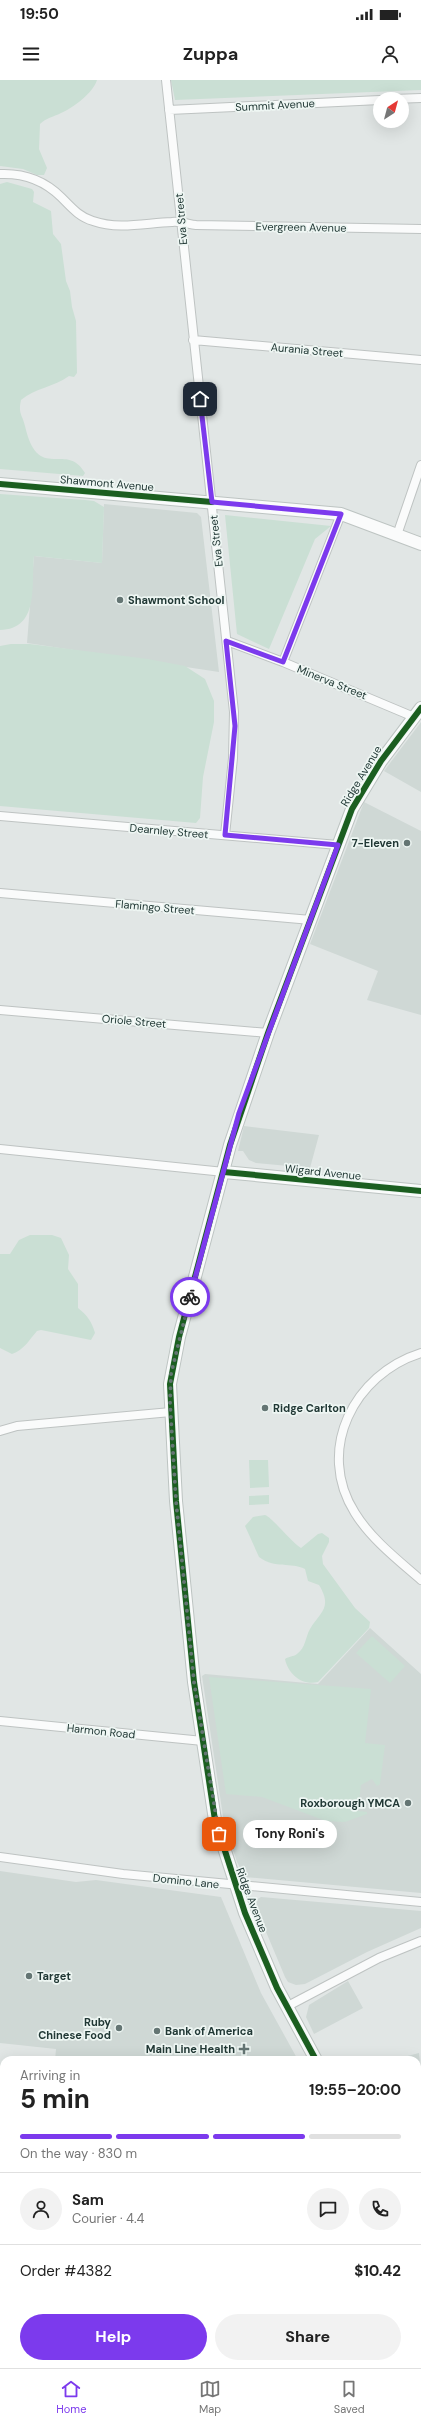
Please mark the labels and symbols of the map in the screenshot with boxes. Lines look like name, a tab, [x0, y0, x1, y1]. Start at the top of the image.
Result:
north arrow	[373, 92, 409, 128]
street label: Summit Avenue	[235, 96, 315, 114]
street label: Eva Street	[172, 193, 190, 245]
street label: Evergreen Avenue	[255, 219, 347, 235]
street label: Aurania Street	[270, 340, 344, 360]
pin	[183, 382, 217, 416]
street label: Shawmont Avenue	[59, 472, 155, 494]
street label: Eva Street	[206, 514, 226, 568]
place label: Shawmont School	[128, 593, 225, 607]
marker: Shawmont School	[115, 595, 125, 605]
street label: Minerva Street	[295, 662, 369, 702]
street label: Ridge Avenue	[337, 743, 385, 809]
street label: Dearnley Street	[129, 821, 209, 841]
place label: 7-Eleven	[352, 836, 399, 850]
marker: 7-Eleven	[402, 838, 412, 848]
street label: Flamingo Street	[115, 897, 195, 917]
street label: Oriole Street	[101, 1011, 167, 1031]
street label: Wigard Avenue	[284, 1161, 362, 1183]
courier	[170, 1277, 210, 1317]
place label: Ridge Carlton	[273, 1401, 346, 1415]
marker: Ridge Carlton	[260, 1403, 270, 1413]
street label: Harmon Road	[66, 1720, 136, 1742]
place label: Roxborough YMCA	[300, 1796, 400, 1810]
marker: Roxborough YMCA	[403, 1798, 413, 1808]
pin	[202, 1817, 236, 1851]
callout: Tony Roni's	[243, 1820, 337, 1848]
street label: Ridge Avenue	[233, 1865, 271, 1935]
street label: Domino Lane	[152, 1871, 220, 1891]
place label: Target	[37, 1969, 71, 1983]
marker: Target	[24, 1971, 34, 1981]
place label: Ruby Chinese Food	[38, 2015, 111, 2042]
marker: Ruby Chinese Food	[114, 2023, 124, 2033]
place label: Bank of America	[165, 2024, 253, 2038]
marker: Bank of America	[152, 2026, 162, 2036]
place label: Main Line Health	[146, 2042, 235, 2056]
marker: Main Line Health	[238, 2043, 250, 2055]

